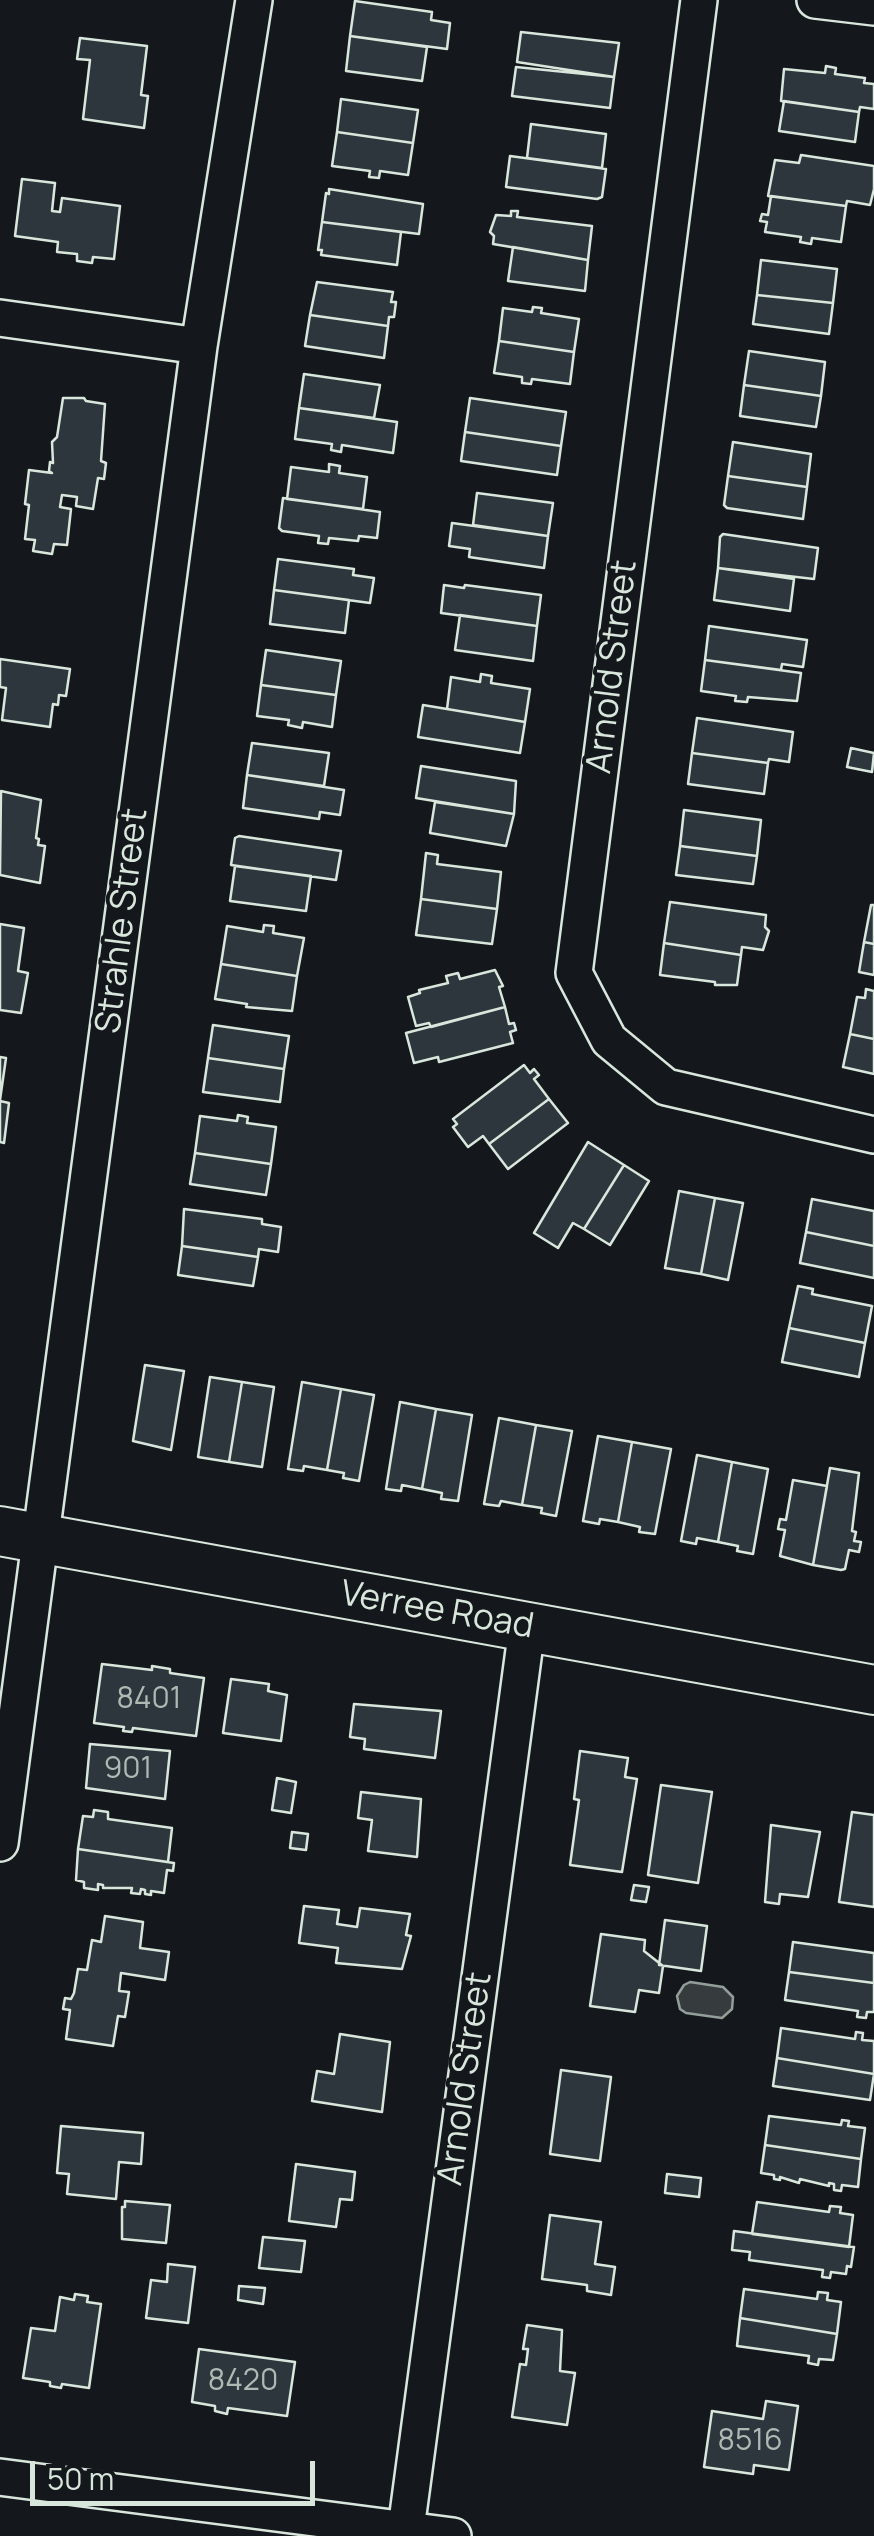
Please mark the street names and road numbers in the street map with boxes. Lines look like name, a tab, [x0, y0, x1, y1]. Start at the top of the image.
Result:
street label: Arnold Street	[579, 558, 647, 776]
street label: Strahle Street	[88, 806, 158, 1036]
street label: Verree Road	[337, 1573, 537, 1649]
street label: Arnold Street	[430, 1970, 502, 2188]

